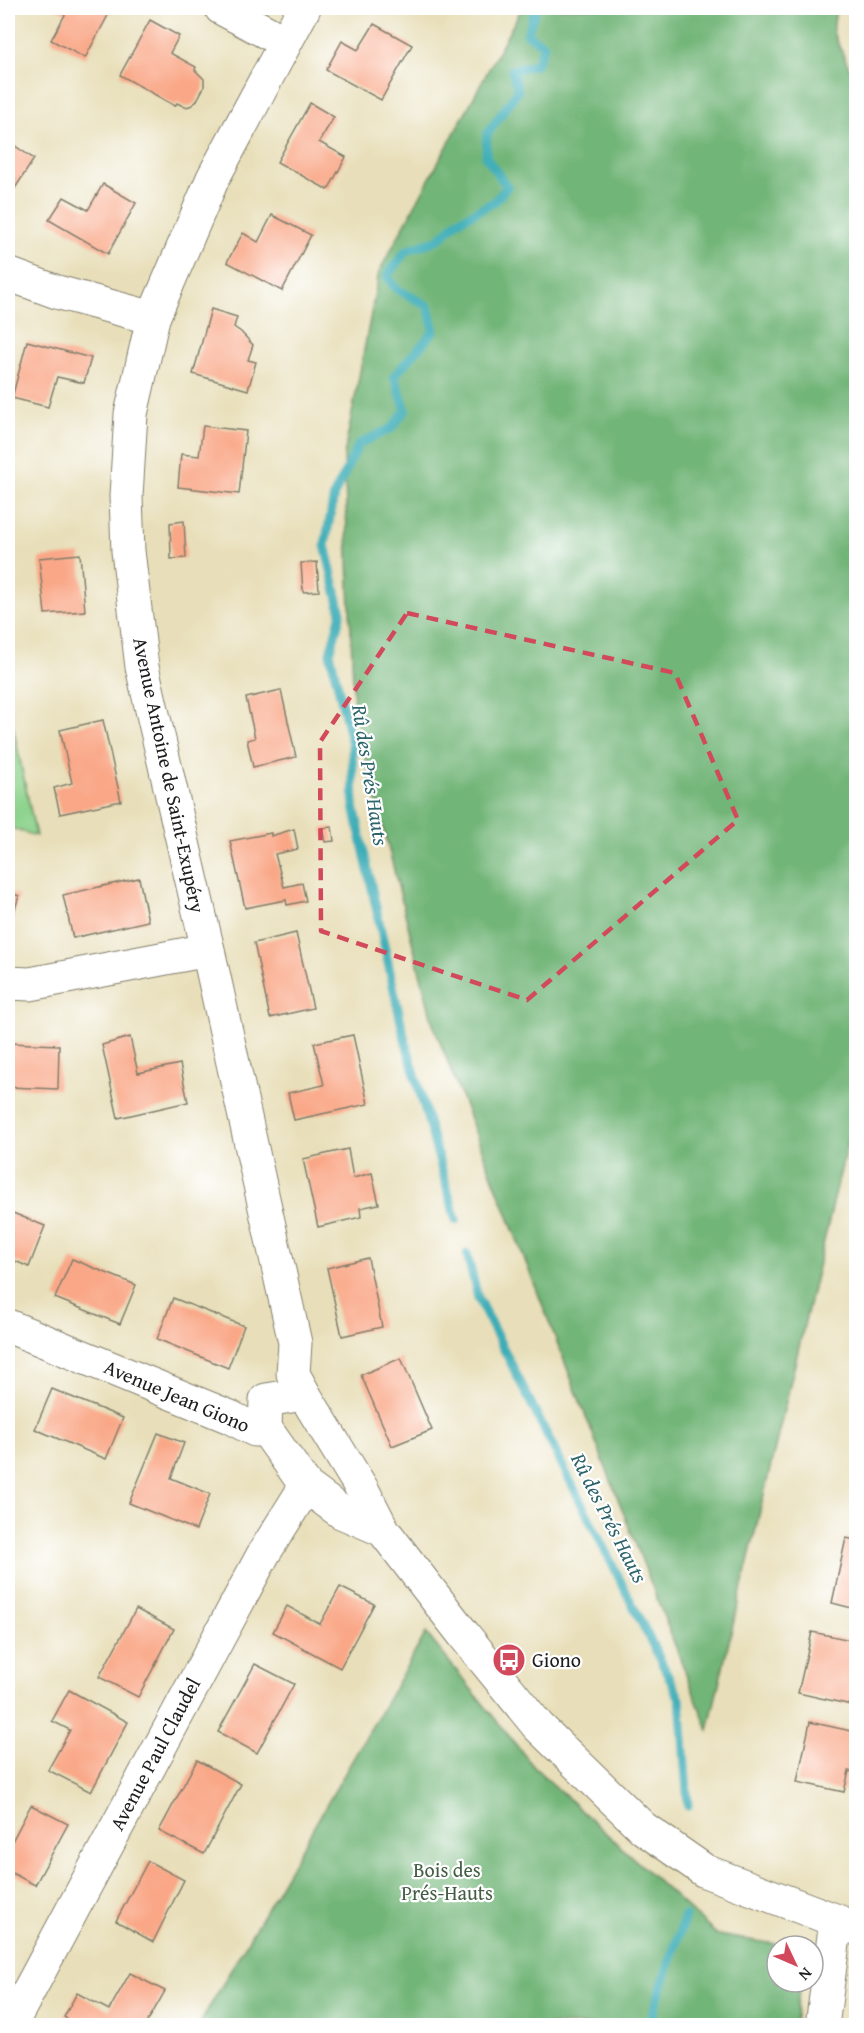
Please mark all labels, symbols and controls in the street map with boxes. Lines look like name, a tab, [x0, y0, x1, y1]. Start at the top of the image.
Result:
street label: Avenue Antoine de Saint-Exupéry	[126, 634, 213, 915]
water label: Rû des Prés Hauts	[344, 701, 397, 848]
street label: Avenue Jean Giono	[100, 1352, 255, 1439]
water label: Rû des Prés Hauts	[563, 1446, 656, 1589]
bus stop icon: Giono	[491, 1642, 527, 1678]
place label: Giono	[532, 1645, 581, 1674]
street label: Avenue Paul Claudel	[102, 1672, 207, 1835]
park label: Bois des Prés-Hauts	[401, 1855, 493, 1907]
north arrow	[765, 1934, 825, 1994]
text: N	[793, 1962, 818, 1987]

